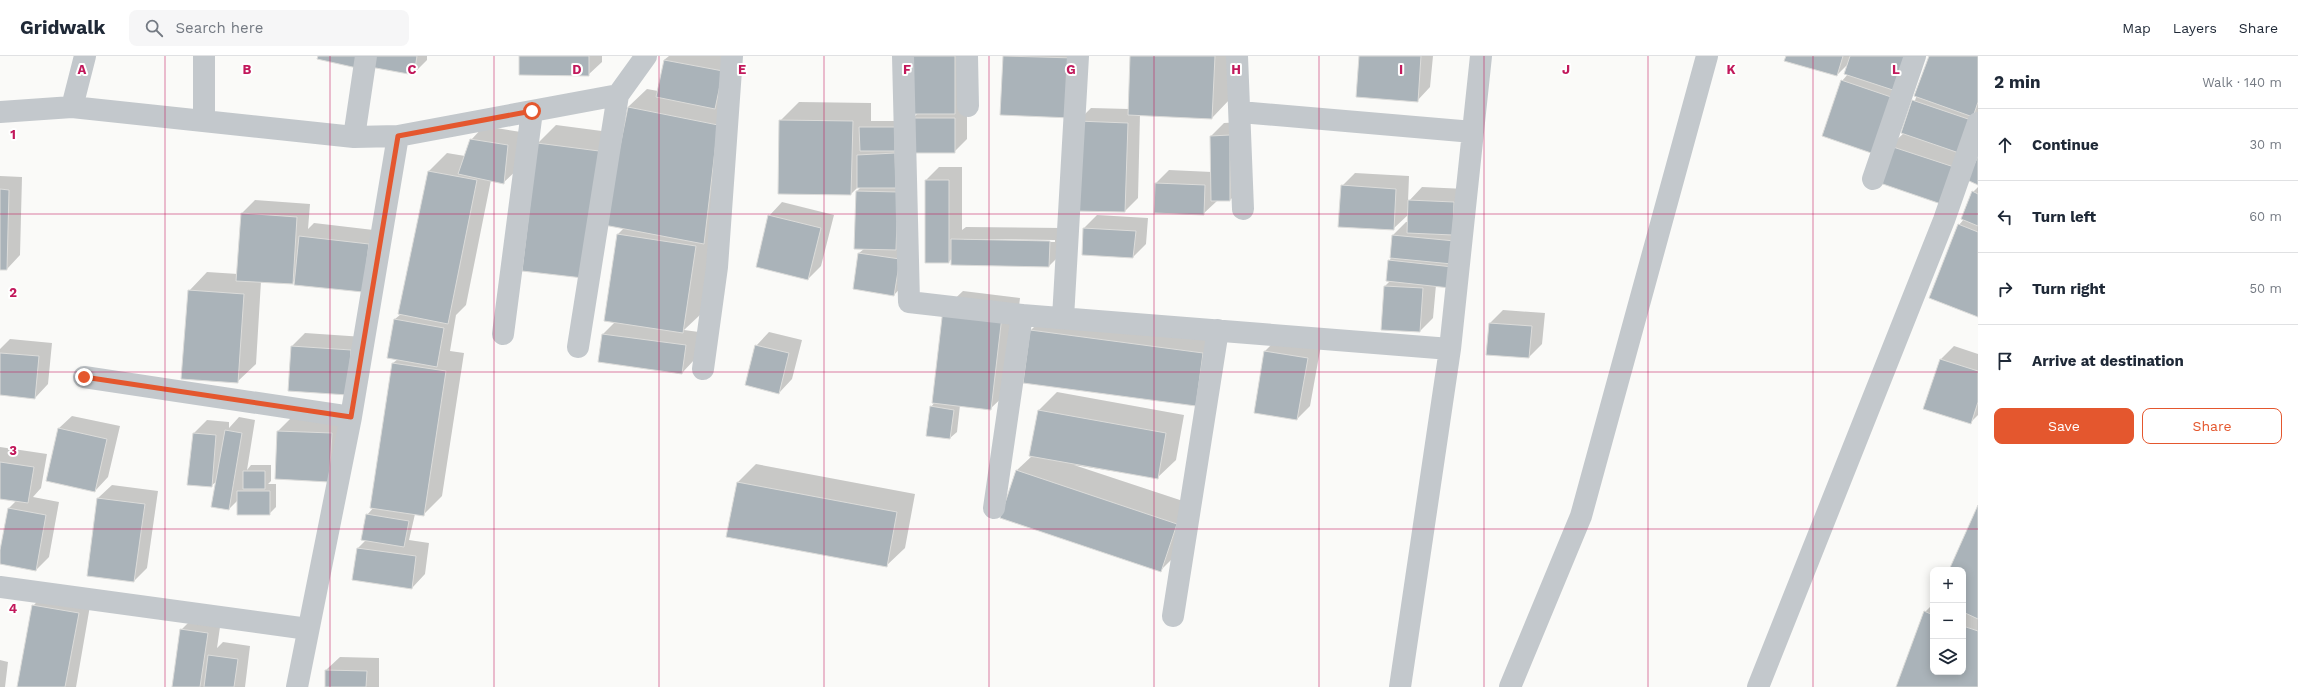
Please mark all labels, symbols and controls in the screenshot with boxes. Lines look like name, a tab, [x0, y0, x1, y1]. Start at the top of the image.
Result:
search box	[129, 10, 409, 46]
text: Gridwalk	[20, 16, 105, 39]
icon: search	[143, 17, 165, 39]
text: Search here	[175, 19, 263, 37]
text: Map	[2122, 20, 2151, 36]
text: Layers	[2173, 20, 2217, 36]
text: Share	[2239, 20, 2278, 36]
text: A	[78, 62, 87, 77]
text: B	[243, 62, 252, 77]
text: C	[408, 62, 417, 77]
text: D	[572, 62, 582, 77]
text: E	[738, 62, 746, 77]
text: F	[903, 62, 911, 77]
text: G	[1066, 62, 1076, 77]
text: H	[1231, 62, 1241, 77]
text: I	[1399, 62, 1403, 77]
text: J	[1562, 62, 1570, 77]
text: K	[1726, 62, 1736, 77]
text: L	[1892, 62, 1900, 77]
text: 2 min	[1994, 72, 2040, 92]
text: Walk · 140 m	[2202, 75, 2282, 90]
route start	[523, 102, 541, 120]
text: 1	[10, 127, 16, 142]
icon: ahead	[1994, 134, 2016, 156]
text: Continue	[2032, 136, 2099, 154]
text: 30 m	[2250, 137, 2282, 152]
icon: left	[1994, 206, 2016, 228]
text: Turn left	[2032, 208, 2096, 226]
text: 60 m	[2249, 209, 2282, 224]
icon: right	[1994, 278, 2016, 300]
text: Turn right	[2032, 280, 2105, 298]
text: 50 m	[2250, 281, 2282, 296]
text: 2	[9, 285, 17, 300]
icon: arrive	[1994, 350, 2016, 372]
text: Arrive at destination	[2032, 352, 2184, 370]
route end	[75, 368, 93, 386]
button: Save	[1994, 408, 2134, 444]
button: Share	[2142, 408, 2282, 444]
text: 3	[9, 443, 17, 458]
map controls	[1930, 567, 1966, 675]
button: +	[1930, 567, 1966, 603]
text: 4	[9, 601, 18, 616]
button: −	[1930, 603, 1966, 639]
button: layers	[1930, 639, 1966, 675]

